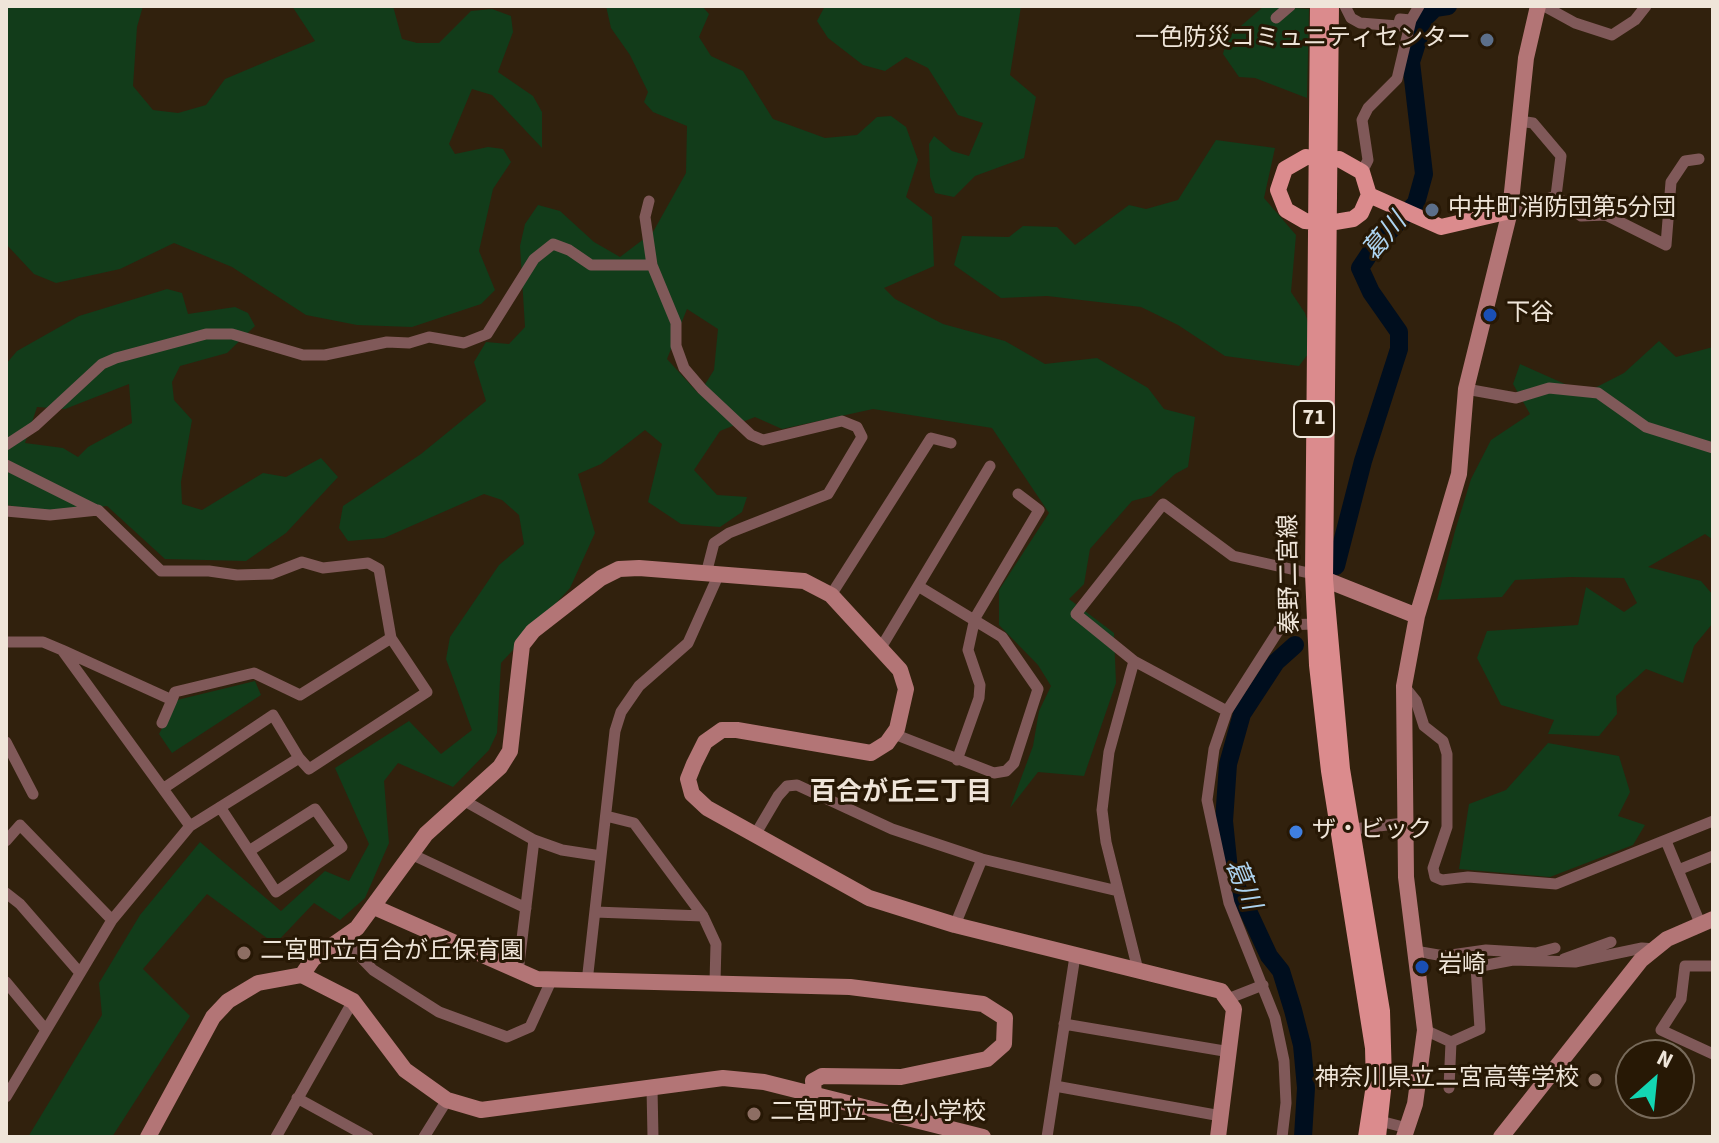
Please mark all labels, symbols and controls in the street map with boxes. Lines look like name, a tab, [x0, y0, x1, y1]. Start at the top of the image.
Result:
place label: 一色防災コミュニティセンター	[1135, 26, 1471, 54]
marker: 一色防災コミュニティセンター	[1478, 31, 1496, 49]
place label: 中井町消防団第5分団	[1448, 196, 1676, 224]
marker: 中井町消防団第5分団	[1423, 201, 1441, 219]
water label: 葛川	[1357, 208, 1415, 268]
place label: 下谷	[1506, 301, 1554, 329]
marker: 下谷	[1481, 306, 1499, 324]
road number: 71	[1294, 401, 1334, 437]
street label: 秦野二宮線	[1276, 514, 1306, 634]
district label: 百合が丘三丁目	[810, 778, 992, 810]
place label: ザ・ビック	[1312, 818, 1432, 846]
marker: ザ・ビック	[1287, 823, 1305, 841]
water label: 葛川	[1217, 855, 1265, 915]
place label: 二宮町立百合が丘保育園	[260, 939, 524, 967]
marker: 二宮町立百合が丘保育園	[235, 944, 253, 962]
place label: 岩崎	[1438, 953, 1486, 981]
marker: 岩崎	[1413, 958, 1431, 976]
north arrow	[1615, 1039, 1695, 1119]
text: N	[1651, 1042, 1679, 1077]
place label: 神奈川県立二宮高等学校	[1315, 1066, 1579, 1094]
marker: 神奈川県立二宮高等学校	[1586, 1071, 1604, 1089]
place label: 二宮町立一色小学校	[770, 1100, 986, 1128]
marker: 二宮町立一色小学校	[745, 1105, 763, 1123]

